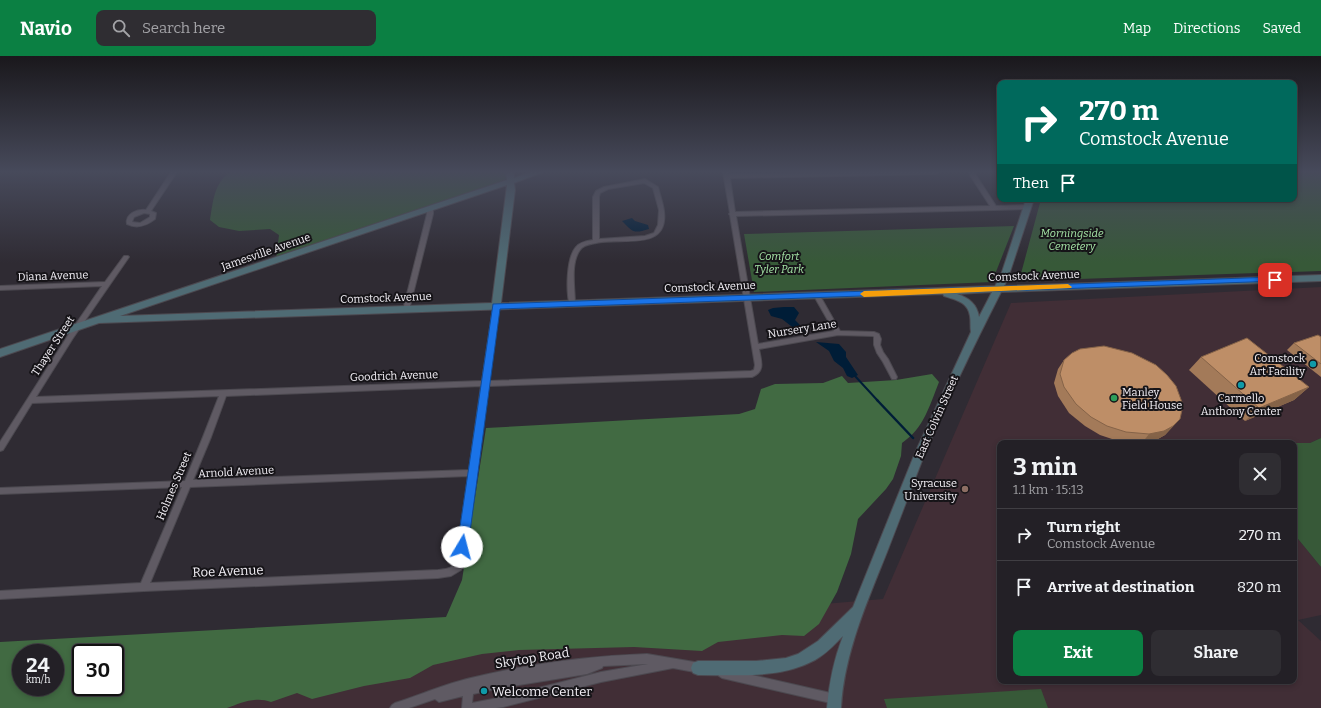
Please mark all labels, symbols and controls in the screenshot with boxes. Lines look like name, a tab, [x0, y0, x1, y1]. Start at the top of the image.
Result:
search box	[96, 10, 376, 46]
text: Navio	[20, 17, 72, 40]
icon: search	[110, 17, 132, 39]
text: Search here	[142, 19, 225, 37]
text: Map	[1123, 20, 1151, 37]
text: Directions	[1173, 20, 1241, 37]
text: Saved	[1263, 20, 1301, 37]
text: 270 m	[1079, 94, 1159, 127]
icon: right	[1013, 96, 1065, 148]
text: Comstock Avenue	[1079, 128, 1229, 150]
icon: arrive	[1057, 172, 1079, 194]
text: Then	[1013, 174, 1049, 192]
park label: Morningside Cemetery	[1040, 227, 1104, 253]
street label: Jamesville Avenue	[219, 231, 312, 274]
park label: Comfort Tyler Park	[754, 250, 805, 276]
pin	[1258, 263, 1292, 297]
street label: Diana Avenue	[17, 268, 89, 284]
street label: Comstock Avenue	[988, 268, 1080, 284]
icon: arrive	[1264, 269, 1286, 291]
street label: Comstock Avenue	[664, 279, 756, 295]
street label: Comstock Avenue	[340, 290, 432, 306]
street label: Thayer Street	[29, 314, 77, 378]
street label: Nursery Lane	[767, 317, 837, 341]
place label: Comstock Art Facility	[1250, 352, 1306, 378]
marker: Comstock Art Facility	[1308, 359, 1318, 369]
street label: Goodrich Avenue	[350, 368, 438, 384]
street label: East Colvin Street	[913, 374, 961, 460]
marker: Carmello Anthony Center	[1236, 380, 1246, 390]
place label: Manley Field House	[1122, 386, 1182, 412]
place label: Carmello Anthony Center	[1201, 392, 1281, 418]
marker: Manley Field House	[1109, 393, 1119, 403]
street label: Holmes Street	[154, 450, 194, 522]
text: 3 min	[1013, 453, 1077, 481]
button: close	[1239, 453, 1281, 495]
street label: Arnold Avenue	[198, 464, 274, 480]
place label: Syracuse University	[904, 477, 957, 503]
text: 1.1 km · 15:13	[1013, 482, 1084, 497]
marker: Syracuse University	[960, 484, 970, 494]
text: Turn right	[1047, 518, 1120, 536]
icon: right	[1013, 524, 1035, 546]
position arrow	[441, 526, 483, 568]
text: 270 m	[1239, 526, 1281, 544]
text: Comstock Avenue	[1047, 536, 1155, 551]
street label: Roe Avenue	[192, 562, 264, 580]
icon: arrive	[1013, 576, 1035, 598]
text: Arrive at destination	[1047, 578, 1194, 596]
text: 820 m	[1237, 578, 1281, 596]
button: Exit	[1013, 630, 1143, 676]
button: Share	[1151, 630, 1281, 676]
speed limit sign: 30	[72, 644, 124, 696]
street label: Skytop Road	[494, 645, 571, 671]
text: 24	[26, 653, 50, 677]
text: km/h	[26, 674, 50, 686]
place label: Welcome Center	[492, 684, 592, 699]
marker: Welcome Center	[479, 686, 489, 696]

